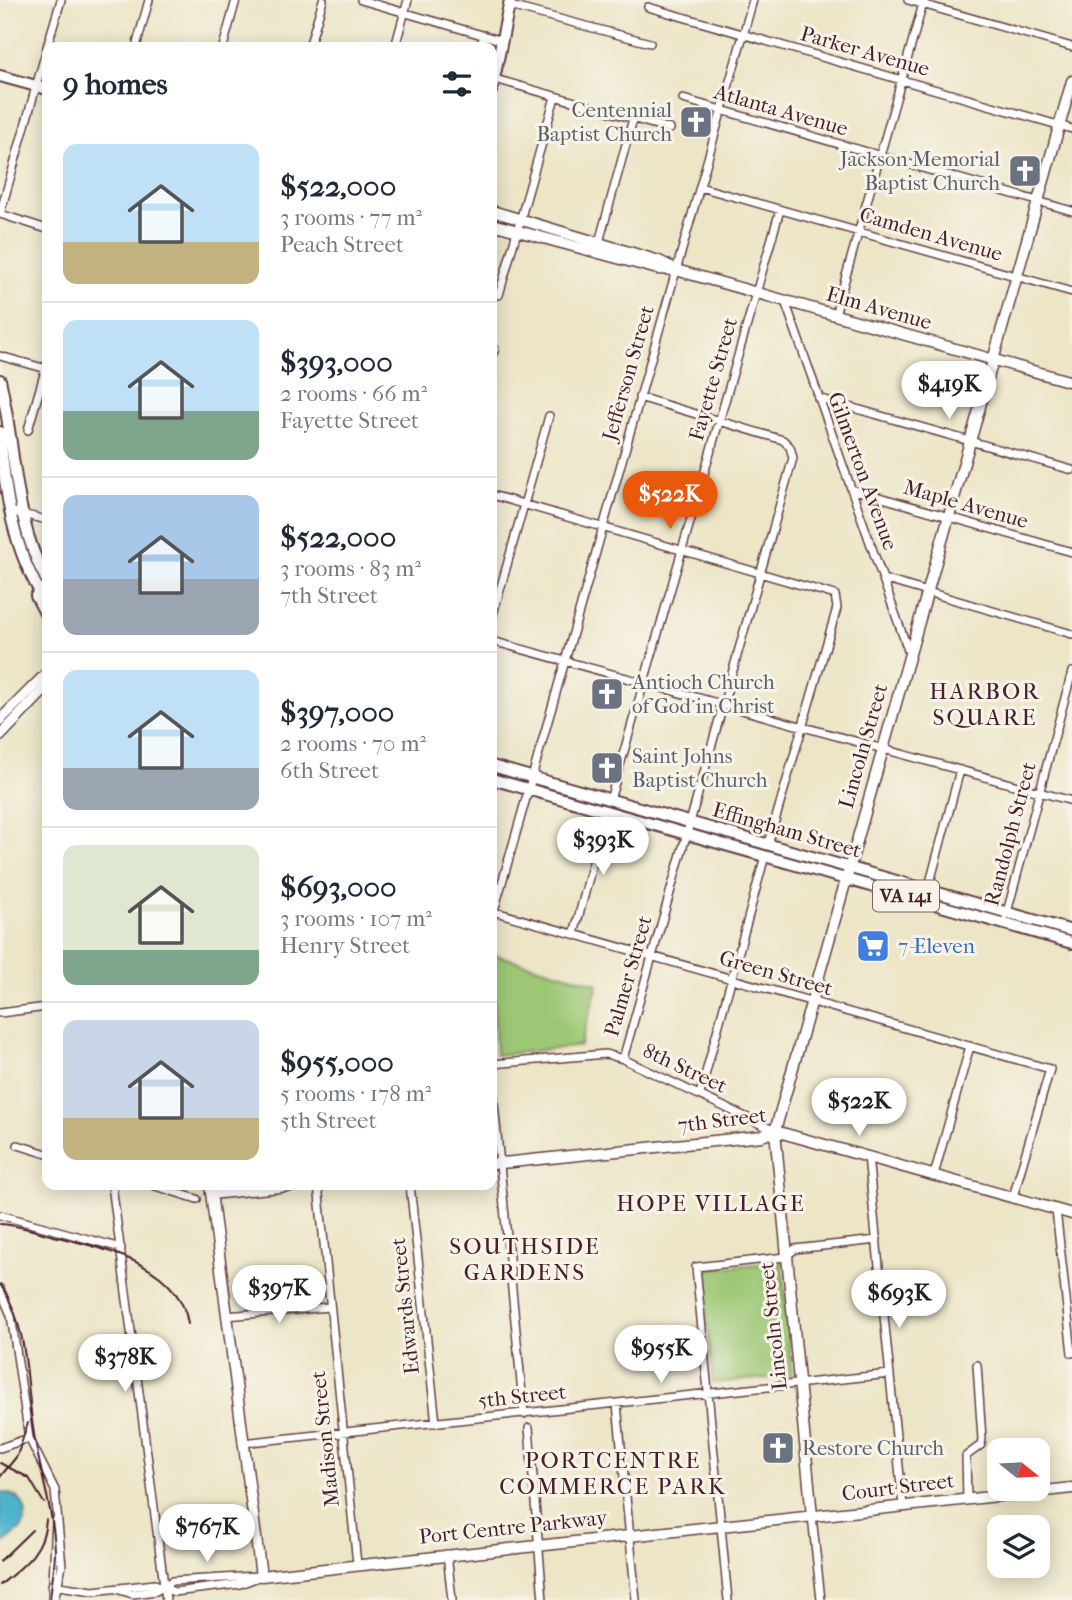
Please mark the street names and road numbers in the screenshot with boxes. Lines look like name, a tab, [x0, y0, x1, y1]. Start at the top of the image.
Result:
street label: Parker Avenue	[798, 21, 932, 81]
street label: Atlanta Avenue	[710, 79, 851, 141]
street label: Camden Avenue	[857, 202, 1005, 266]
street label: Elm Avenue	[824, 282, 934, 334]
street label: Jefferson Street	[597, 302, 659, 445]
street label: Fayette Street	[684, 314, 742, 443]
street label: Gilmerton Avenue	[823, 389, 903, 553]
street label: Maple Avenue	[901, 475, 1031, 533]
street label: Lincoln Street	[834, 680, 892, 811]
street label: Randolph Street	[979, 759, 1041, 909]
street label: Effingham Street	[710, 797, 865, 863]
road number: VA 141	[873, 880, 939, 912]
street label: Palmer Street	[599, 912, 657, 1039]
street label: Green Street	[717, 945, 836, 1001]
street label: 8th Street	[639, 1038, 731, 1098]
street label: 7th Street	[676, 1103, 768, 1137]
street label: Edwards Street	[386, 1236, 424, 1375]
street label: Lincoln Street	[754, 1260, 792, 1391]
street label: Madison Street	[306, 1369, 344, 1508]
street label: 5th Street	[477, 1379, 568, 1413]
street label: Court Street	[840, 1468, 956, 1506]
street label: Port Centre Parkway	[418, 1505, 609, 1549]

